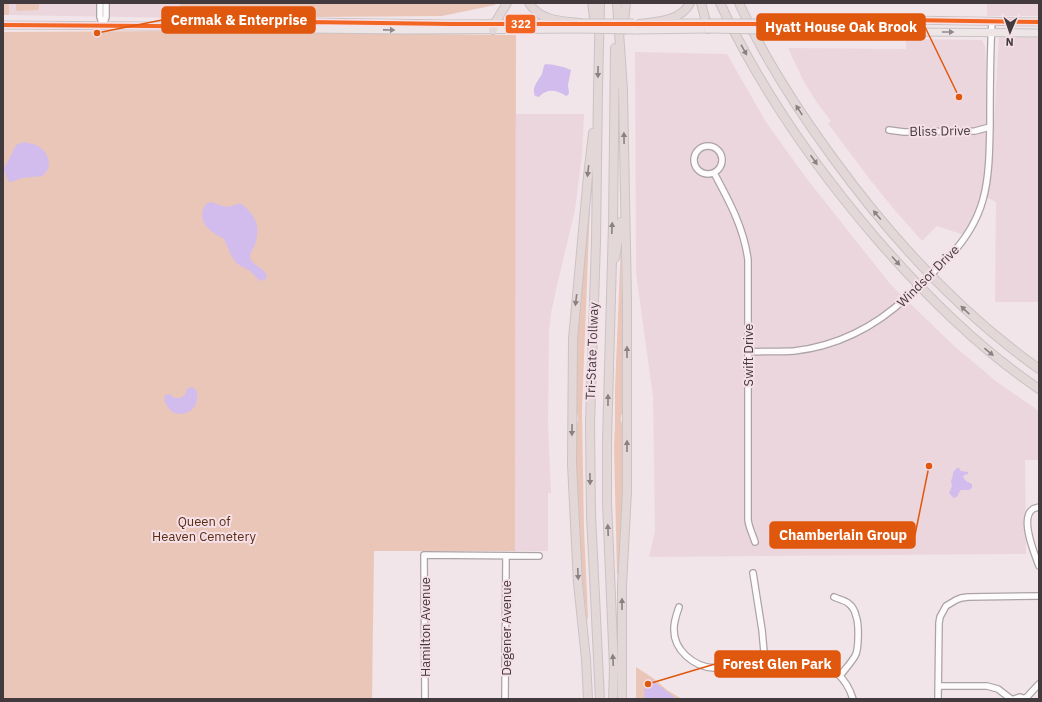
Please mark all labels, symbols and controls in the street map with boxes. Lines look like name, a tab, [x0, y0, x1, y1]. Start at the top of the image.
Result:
callout: Cermak & Enterprise	[162, 7, 315, 33]
text: Cermak & Enterprise	[171, 11, 307, 29]
north arrow	[990, 12, 1030, 52]
line badge: 322	[505, 14, 536, 34]
callout: Hyatt House Oak Brook	[757, 14, 925, 40]
text: 322	[511, 17, 531, 31]
text: Hyatt House Oak Brook	[765, 18, 918, 36]
one-way arrow	[383, 27, 396, 33]
one-way arrow	[942, 29, 955, 35]
text: N	[1005, 35, 1014, 49]
one-way arrow	[741, 44, 748, 56]
one-way arrow	[595, 66, 601, 79]
one-way arrow	[796, 104, 803, 116]
street label: Bliss Drive	[909, 122, 971, 140]
one-way arrow	[621, 131, 627, 144]
one-way arrow	[810, 155, 818, 165]
one-way arrow	[585, 165, 592, 177]
one-way arrow	[872, 209, 881, 220]
one-way arrow	[609, 222, 616, 234]
street label: Windsor Drive	[893, 241, 963, 311]
one-way arrow	[891, 256, 900, 266]
one-way arrow	[573, 294, 580, 306]
street label: Tri-State Tollway	[582, 301, 602, 400]
one-way arrow	[960, 305, 971, 314]
street label: Swift Drive	[740, 324, 757, 386]
one-way arrow	[624, 345, 630, 358]
one-way arrow	[983, 347, 994, 356]
one-way arrow	[605, 393, 611, 406]
one-way arrow	[569, 424, 575, 437]
one-way arrow	[624, 439, 630, 452]
one-way arrow	[587, 473, 593, 486]
park label: Queen of Heaven Cemetery	[152, 513, 256, 545]
callout: Chamberlain Group	[770, 522, 915, 548]
one-way arrow	[605, 523, 611, 536]
text: Chamberlain Group	[779, 526, 907, 544]
one-way arrow	[574, 568, 581, 580]
street label: Hamilton Avenue	[417, 577, 434, 677]
street label: Degener Avenue	[498, 580, 515, 676]
one-way arrow	[619, 597, 625, 610]
callout: Forest Glen Park	[715, 651, 840, 677]
one-way arrow	[610, 654, 617, 666]
text: Forest Glen Park	[722, 655, 833, 673]

